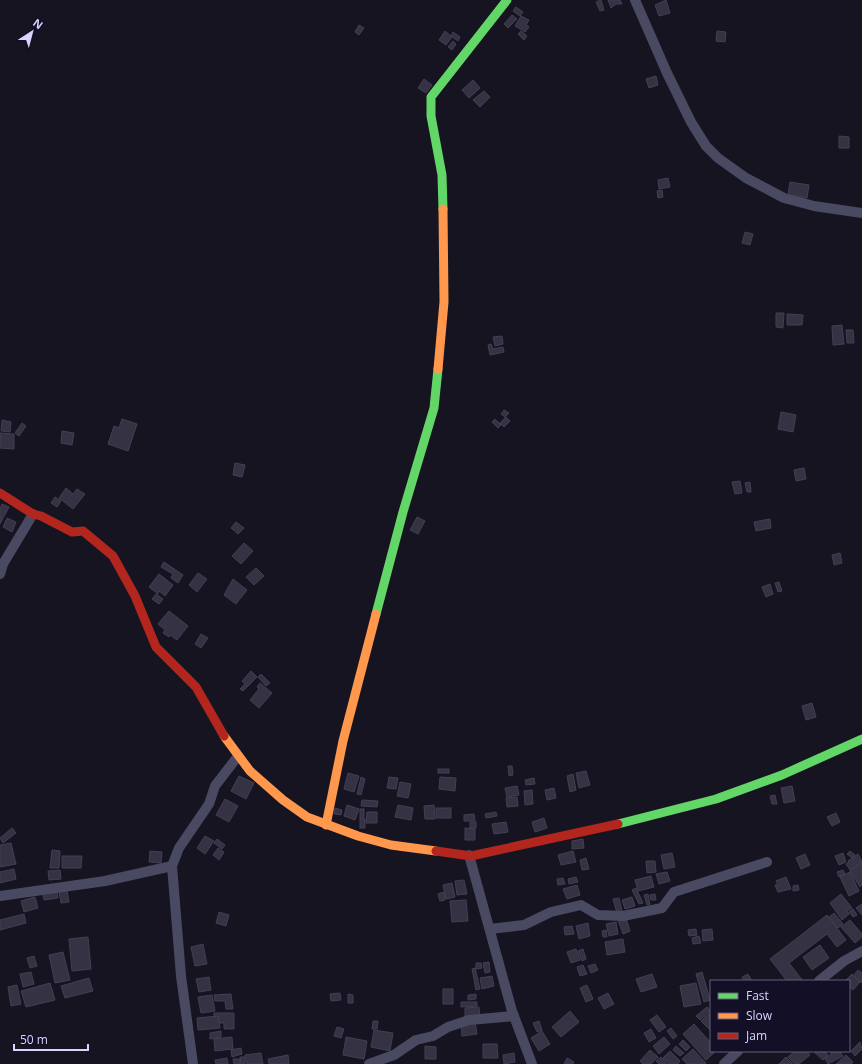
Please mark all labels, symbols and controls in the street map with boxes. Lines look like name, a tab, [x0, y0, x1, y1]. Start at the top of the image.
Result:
north arrow	[12, 12, 52, 52]
text: N	[30, 15, 46, 32]
legend	[710, 980, 850, 1052]
text: Fast	[746, 987, 769, 1004]
text: Slow	[746, 1007, 773, 1024]
scale bar	[14, 1026, 88, 1052]
text: Jam	[745, 1027, 767, 1044]
text: 50 m	[20, 1031, 48, 1048]

